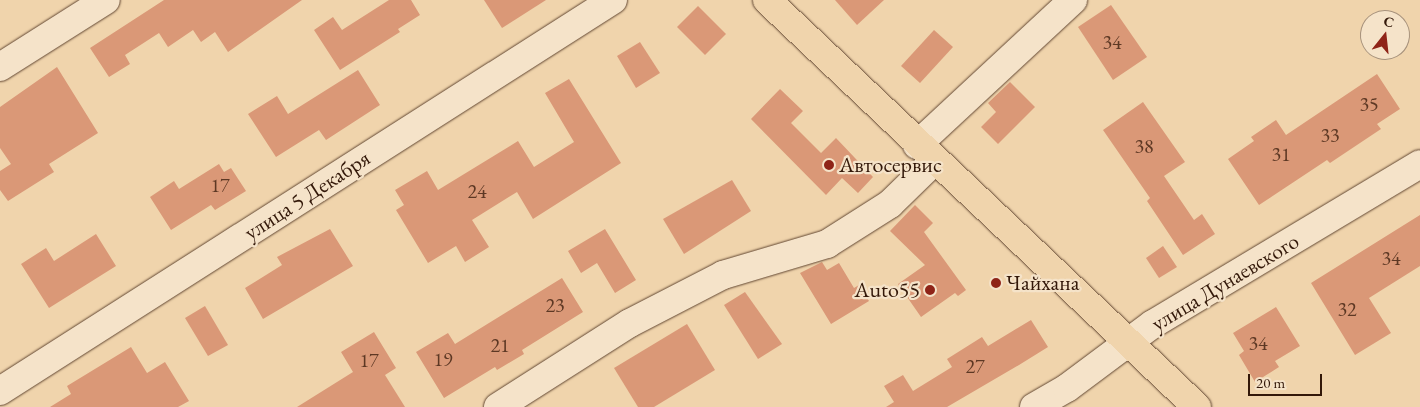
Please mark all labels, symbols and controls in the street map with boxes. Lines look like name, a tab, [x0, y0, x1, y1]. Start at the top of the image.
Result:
north arrow	[1360, 10, 1410, 60]
text: С	[1382, 12, 1396, 32]
house number: 34	[1102, 30, 1122, 54]
house number: 35	[1359, 92, 1379, 116]
house number: 33	[1320, 123, 1340, 147]
house number: 38	[1134, 134, 1154, 158]
house number: 31	[1271, 142, 1291, 166]
street label: улица 5 Декабря	[239, 145, 375, 245]
place label: Автосервис	[839, 152, 942, 178]
marker: Автосервис	[823, 159, 835, 171]
house number: 17	[210, 173, 230, 197]
house number: 24	[467, 179, 487, 203]
street label: улица Дунаевского	[1146, 228, 1304, 336]
house number: 34	[1381, 246, 1401, 270]
place label: Чайхана	[1006, 270, 1079, 296]
place label: Auto55	[854, 277, 920, 303]
marker: Чайхана	[990, 277, 1002, 289]
marker: Auto55	[924, 284, 936, 296]
house number: 23	[545, 293, 565, 317]
house number: 32	[1337, 297, 1357, 321]
house number: 34	[1248, 331, 1268, 355]
house number: 21	[490, 333, 510, 357]
house number: 19	[433, 347, 453, 371]
house number: 17	[359, 348, 379, 372]
house number: 27	[965, 354, 985, 378]
scale bar	[1250, 364, 1324, 396]
text: 20 m	[1256, 373, 1285, 392]

